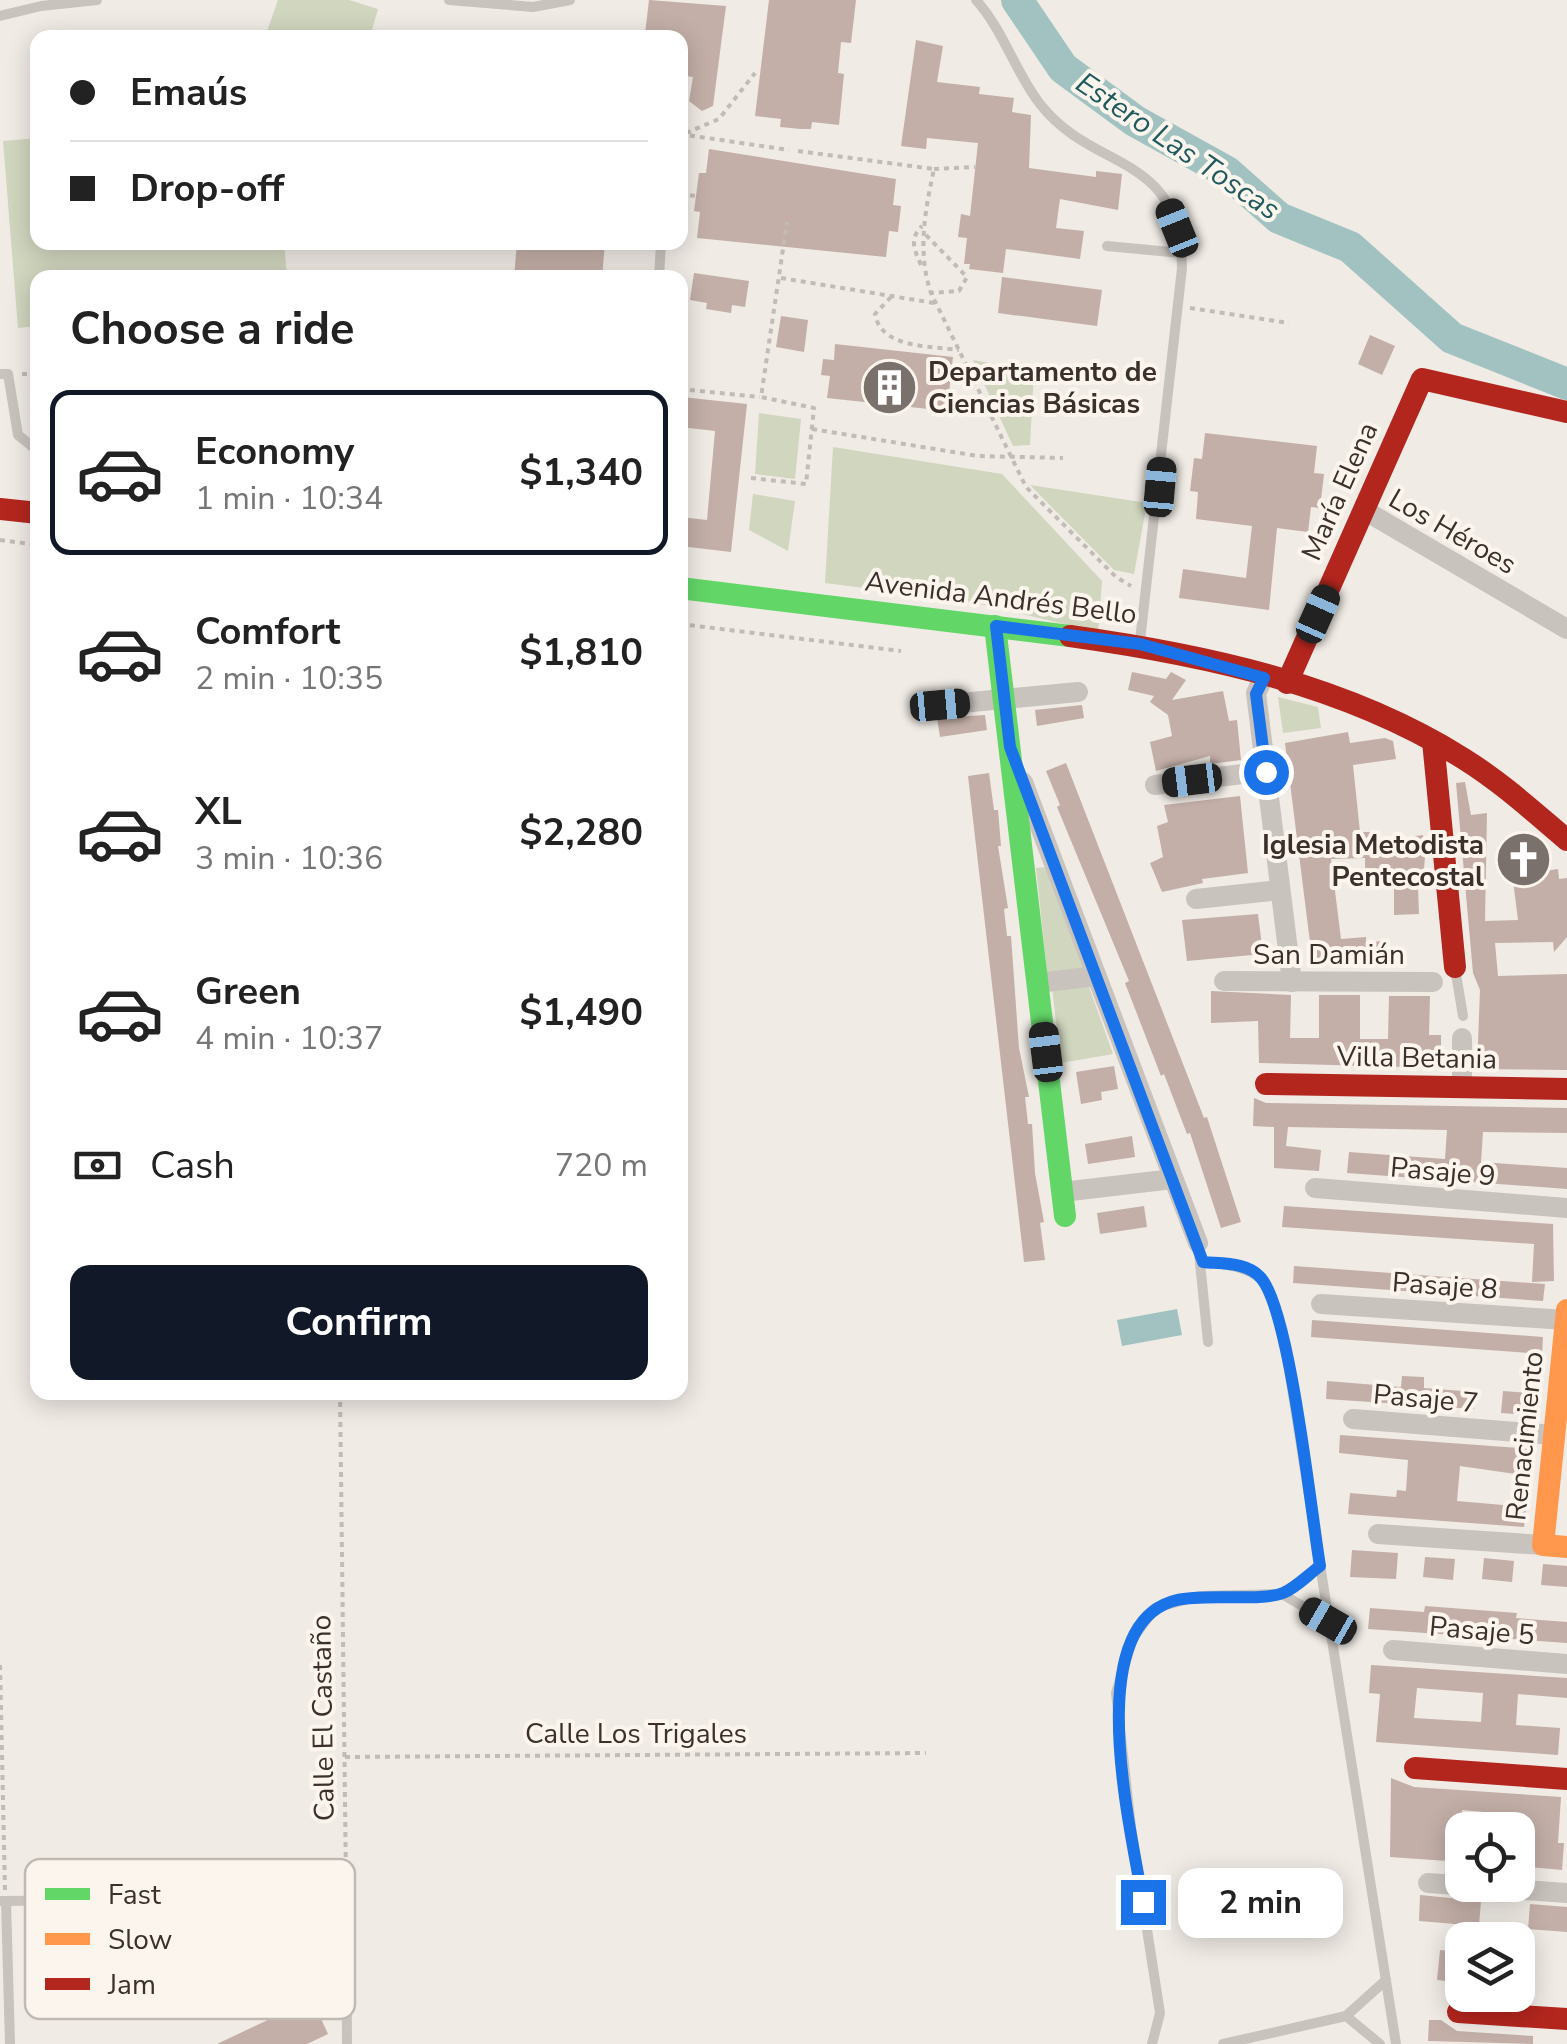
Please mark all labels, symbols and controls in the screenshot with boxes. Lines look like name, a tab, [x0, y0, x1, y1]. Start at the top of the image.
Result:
water label: Estero Las Toscas	[1068, 63, 1288, 230]
text: Emaús	[130, 67, 247, 118]
text: Drop-off	[130, 163, 284, 214]
car	[1152, 195, 1202, 261]
text: Choose a ride	[70, 299, 355, 360]
place label: Departamento de Ciencias Básicas	[928, 353, 1157, 423]
building icon: Departamento de Ciencias Básicas	[859, 357, 919, 417]
street label: María Elena	[1293, 416, 1387, 566]
text: Economy	[195, 426, 354, 477]
icon: car	[75, 428, 165, 518]
text: $1,340	[520, 447, 643, 498]
car	[1142, 456, 1178, 518]
text: 1 min · 10:34	[195, 477, 383, 520]
street label: Los Héroes	[1382, 480, 1523, 584]
street label: Avenida Andrés Bello	[863, 562, 1139, 634]
car	[1292, 580, 1344, 648]
text: Comfort	[195, 606, 340, 657]
icon: car	[75, 608, 165, 698]
text: $1,810	[520, 627, 643, 678]
text: 2 min · 10:35	[195, 657, 383, 700]
car	[909, 687, 971, 723]
route start	[1244, 750, 1289, 795]
car	[1160, 761, 1224, 799]
text: XL	[195, 786, 242, 837]
icon: car	[75, 788, 165, 878]
text: $2,280	[520, 807, 643, 858]
place label: Iglesia Metodista Pentecostal	[1262, 826, 1484, 896]
church icon: Iglesia Metodista Pentecostal	[1493, 830, 1553, 890]
text: 3 min · 10:36	[195, 837, 383, 880]
street label: San Damián	[1253, 936, 1405, 974]
text: Green	[195, 966, 301, 1017]
icon: car	[75, 968, 165, 1058]
text: $1,490	[520, 987, 643, 1038]
text: 4 min · 10:37	[195, 1017, 383, 1060]
car	[1027, 1020, 1065, 1084]
street label: Villa Betania	[1336, 1038, 1497, 1078]
icon: cash	[70, 1138, 125, 1193]
text: Cash	[150, 1140, 235, 1191]
text: 720 m	[555, 1144, 648, 1187]
street label: Pasaje 9	[1389, 1148, 1497, 1196]
street label: Pasaje 8	[1391, 1263, 1499, 1309]
button: Confirm	[70, 1265, 648, 1380]
street label: Renacimiento	[1497, 1350, 1553, 1523]
street label: Pasaje 7	[1372, 1375, 1480, 1423]
car	[1295, 1593, 1361, 1649]
street label: Pasaje 5	[1428, 1607, 1536, 1655]
street label: Calle El Castaño	[302, 1615, 344, 1821]
street label: Calle Los Trigales	[525, 1715, 747, 1753]
map controls	[1445, 1812, 1535, 2012]
button: locate	[1445, 1812, 1535, 1902]
legend	[25, 1859, 355, 2019]
callout: 2 min	[1178, 1867, 1343, 1937]
text: Fast	[108, 1876, 161, 1914]
route end	[1121, 1880, 1166, 1925]
text: 2 min	[1219, 1881, 1302, 1924]
text: Slow	[108, 1921, 172, 1959]
button: layers	[1445, 1922, 1535, 2012]
text: Jam	[107, 1966, 156, 2004]

